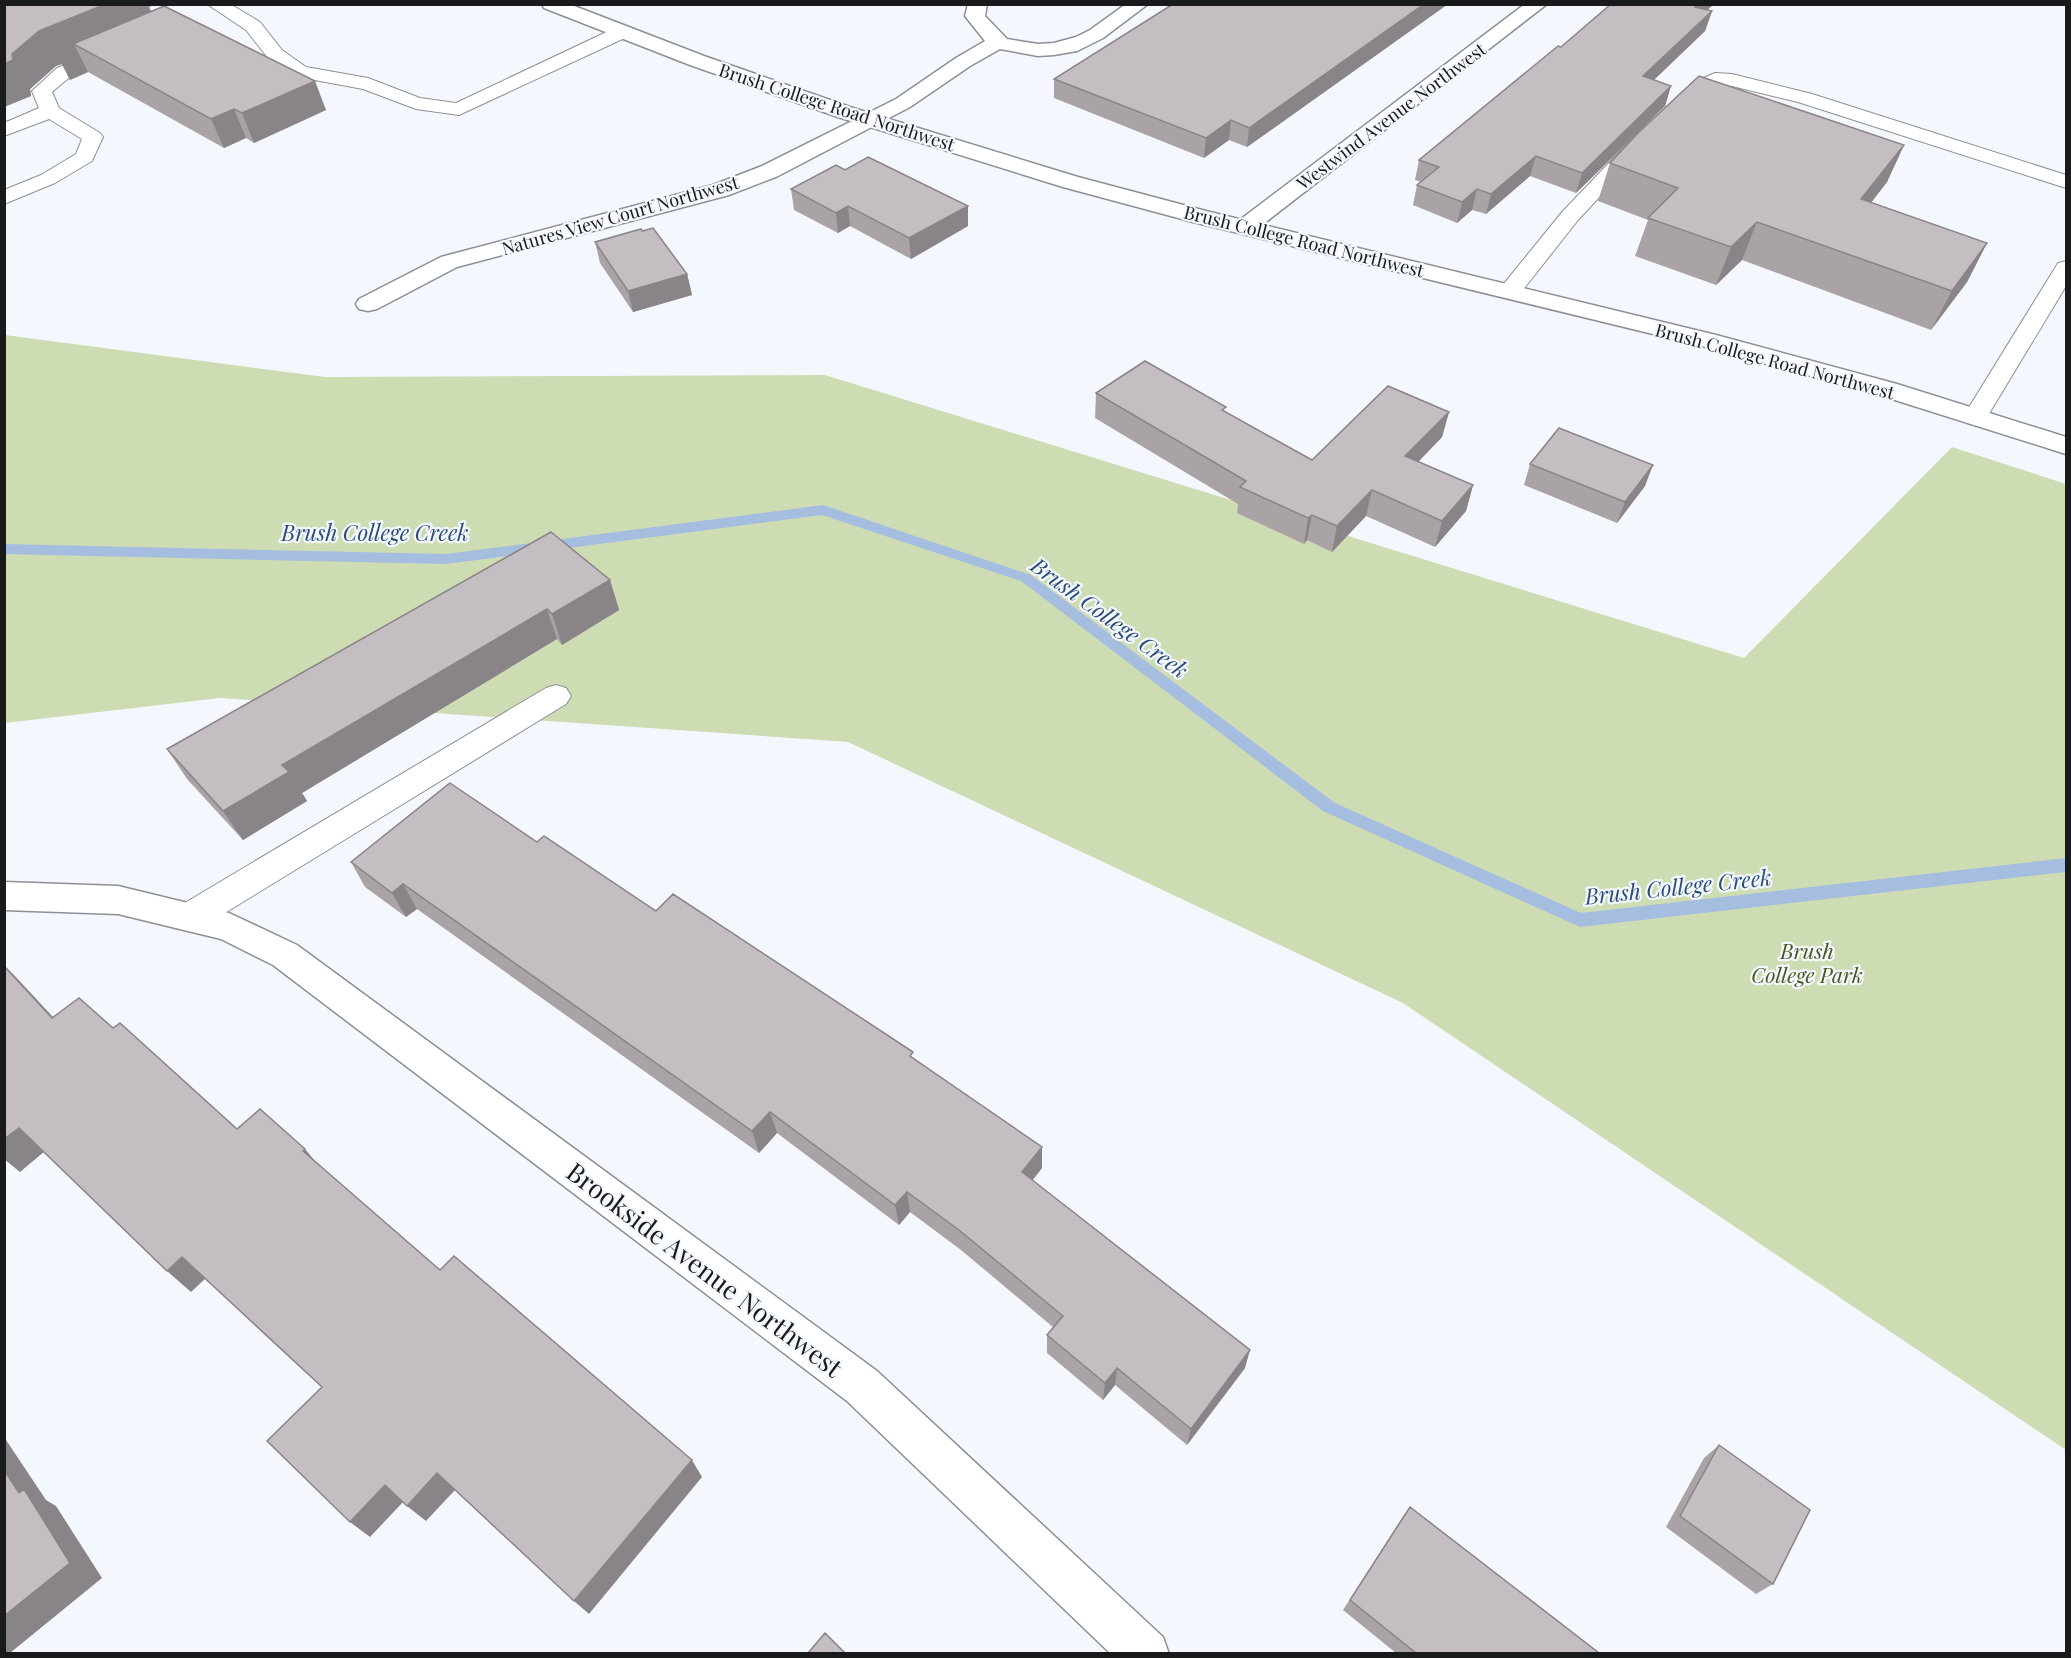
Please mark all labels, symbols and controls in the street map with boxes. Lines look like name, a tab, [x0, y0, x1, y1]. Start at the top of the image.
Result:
street label: Westwind Avenue Northwest	[1291, 37, 1491, 196]
street label: Brush College Road Northwest	[716, 57, 959, 157]
street label: Natures View Court Northwest	[499, 169, 742, 260]
street label: Brush College Road Northwest	[1181, 200, 1427, 283]
street label: Brush College Road Northwest	[1653, 317, 1898, 405]
water label: Brush College Creek	[280, 517, 469, 547]
water label: Brush College Creek	[1025, 549, 1195, 684]
water label: Brush College Creek	[1582, 861, 1773, 911]
park label: Brush College Park	[1751, 936, 1863, 988]
street label: Brookside Avenue Northwest	[560, 1154, 851, 1385]

